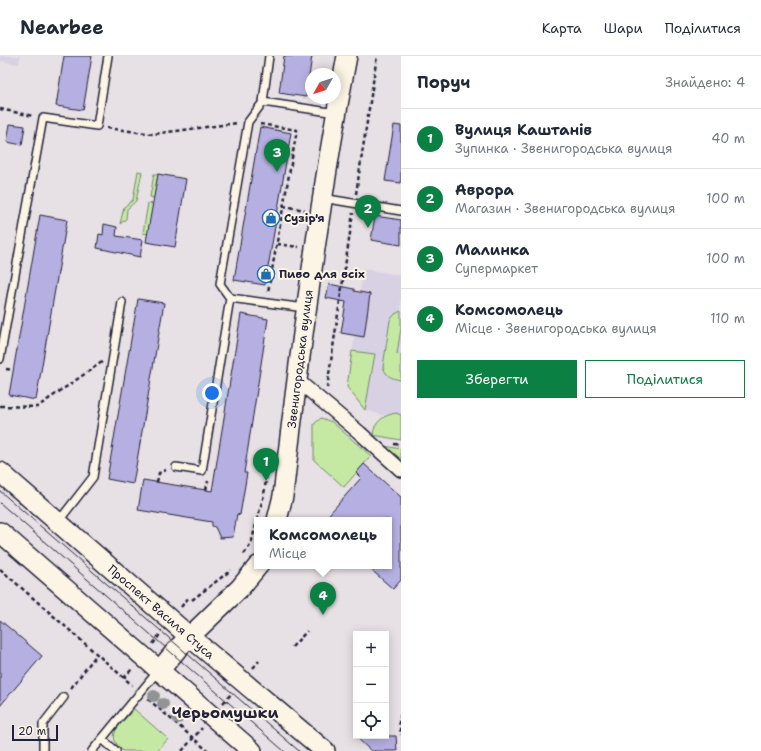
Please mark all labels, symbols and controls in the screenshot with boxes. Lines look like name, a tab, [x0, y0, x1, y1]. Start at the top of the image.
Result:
text: Nearbee	[20, 15, 104, 40]
text: Карта	[542, 19, 582, 37]
text: Шари	[604, 19, 643, 37]
text: Поділитися	[665, 19, 741, 37]
north arrow	[305, 68, 341, 104]
text: Поруч	[417, 71, 470, 93]
text: Знайдено: 4	[665, 74, 745, 91]
text: Вулиця Каштанів	[455, 120, 592, 140]
text: 1	[427, 130, 433, 147]
text: 40 m	[711, 130, 745, 147]
pin: 3	[264, 139, 290, 172]
text: Зупинка · Звенигородська вулиця	[455, 140, 672, 157]
text: Аврора	[455, 180, 514, 200]
text: 2	[425, 190, 435, 207]
text: 100 m	[706, 190, 745, 207]
pin: 2	[355, 195, 381, 228]
text: Магазин · Звенигородська вулиця	[455, 200, 675, 217]
shop icon: Сузір'я	[261, 208, 281, 228]
place label: Сузір'я	[284, 210, 325, 226]
text: Малинка	[455, 240, 529, 260]
text: 3	[425, 250, 435, 267]
text: 100 m	[706, 250, 745, 267]
text: Супермаркет	[455, 260, 538, 277]
shop icon: Пиво для всіх	[256, 264, 276, 284]
place label: Пиво для всіх	[279, 266, 365, 282]
street label: Звенигородська вулиця	[284, 289, 316, 429]
text: Комсомолець	[455, 300, 563, 320]
text: 4	[425, 310, 435, 327]
text: 110 m	[710, 310, 745, 327]
text: Місце · Звенигородська вулиця	[455, 320, 657, 337]
button: Зберегти	[417, 360, 577, 398]
button: Поділитися	[585, 360, 745, 398]
your location	[202, 383, 222, 403]
pin: 1	[253, 448, 279, 481]
popup	[254, 517, 392, 569]
text: Комсомолець	[269, 525, 377, 545]
text: Місце	[269, 545, 307, 562]
street label: Проспект Василя Стуса	[104, 561, 218, 663]
pin: 4	[310, 582, 336, 615]
map controls	[353, 631, 389, 739]
button: +	[353, 631, 389, 667]
button: −	[353, 667, 389, 703]
district label: Черьомушки	[171, 702, 279, 723]
button: locate	[353, 703, 389, 739]
scale bar	[12, 723, 58, 742]
text: 20 m	[18, 724, 46, 739]

